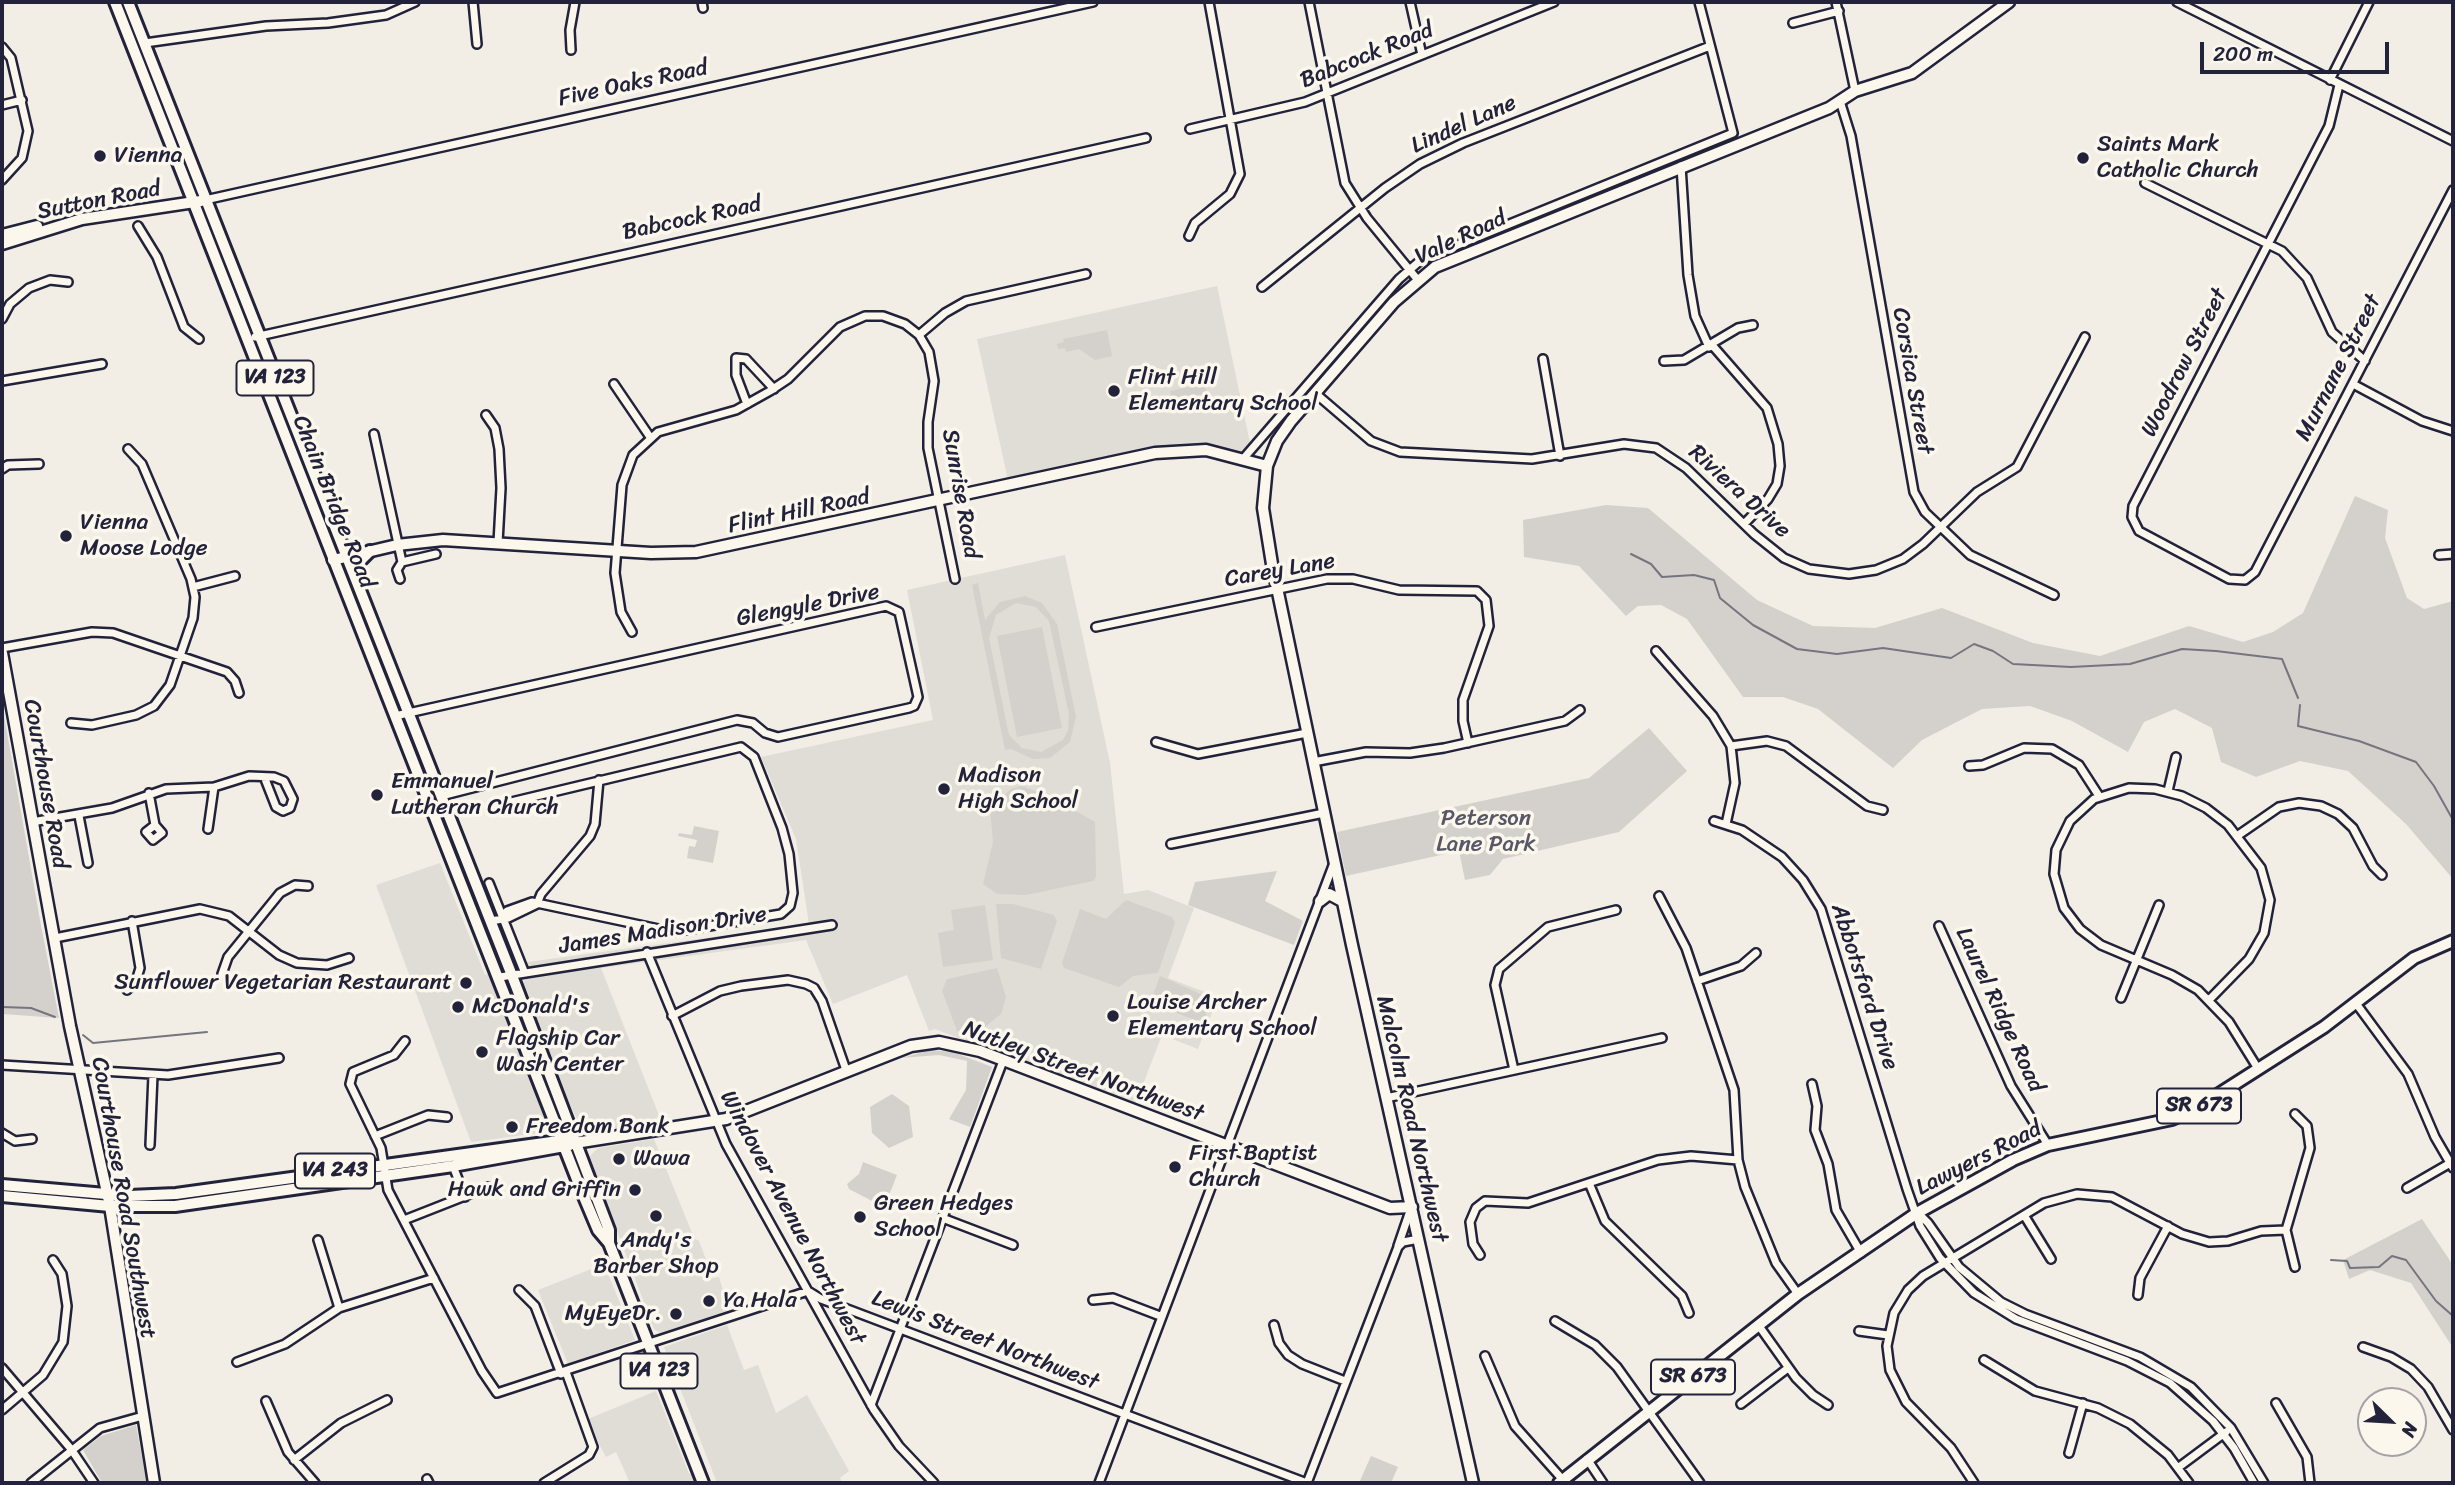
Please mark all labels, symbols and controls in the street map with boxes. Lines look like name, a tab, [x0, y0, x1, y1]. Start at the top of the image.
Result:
street label: Babcock Road	[1297, 17, 1437, 95]
scale bar	[2203, 28, 2392, 72]
text: 200 m	[2213, 35, 2273, 73]
street label: Five Oaks Road	[556, 55, 710, 113]
street label: Lindel Lane	[1407, 90, 1521, 160]
place label: Saints Mark Catholic Church	[2097, 131, 2259, 185]
place label: Vienna	[114, 142, 182, 170]
marker: Vienna	[92, 148, 108, 164]
marker: Saints Mark Catholic Church	[2075, 150, 2091, 166]
street label: Sutton Road	[35, 176, 163, 226]
street label: Babcock Road	[620, 191, 764, 247]
street label: Vale Road	[1411, 205, 1511, 271]
street label: Woodrow Street	[2136, 284, 2234, 442]
street label: Murnane Street	[2290, 290, 2388, 446]
street label: Corsica Street	[1886, 306, 1938, 456]
road number: VA 123	[236, 360, 314, 396]
place label: Flint Hill Elementary School	[1128, 364, 1318, 418]
marker: Flint Hill Elementary School	[1106, 383, 1122, 399]
street label: Chain Bridge Road	[286, 412, 380, 592]
street label: Sunrise Road	[935, 427, 985, 561]
street label: Riviera Drive	[1682, 439, 1796, 545]
street label: Flint Hill Road	[726, 484, 872, 540]
place label: Vienna Moose Lodge	[80, 509, 208, 563]
marker: Vienna Moose Lodge	[58, 528, 74, 544]
street label: Carey Lane	[1223, 548, 1337, 594]
street label: Glengyle Drive	[734, 579, 882, 633]
street label: Courthouse Road	[17, 697, 73, 871]
place label: Madison High School	[958, 762, 1078, 816]
place label: Emmanuel Lutheran Church	[391, 768, 559, 822]
marker: Madison High School	[936, 781, 952, 797]
marker: Emmanuel Lutheran Church	[369, 787, 385, 803]
park label: Peterson Lane Park	[1436, 805, 1536, 859]
street label: James Madison Drive	[557, 901, 769, 961]
street label: Abbotsford Drive	[1824, 901, 1904, 1073]
street label: Laurel Ridge Road	[1949, 923, 2049, 1097]
place label: Sunflower Vegetarian Restaurant	[114, 969, 452, 997]
marker: Sunflower Vegetarian Restaurant	[458, 975, 474, 991]
place label: Louise Archer Elementary School	[1127, 989, 1317, 1043]
place label: McDonald's	[472, 993, 590, 1021]
street label: Malcolm Road Northwest	[1369, 993, 1453, 1245]
marker: McDonald's	[450, 999, 466, 1015]
marker: Louise Archer Elementary School	[1105, 1008, 1121, 1024]
street label: Nutley Street Northwest	[959, 1016, 1207, 1128]
place label: Flagship Car Wash Center	[496, 1025, 624, 1079]
marker: Flagship Car Wash Center	[474, 1044, 490, 1060]
street label: Courthouse Road Southwest	[85, 1055, 161, 1341]
street label: Windover Avenue Northwest	[713, 1086, 871, 1350]
road number: SR 673	[2157, 1088, 2241, 1124]
place label: Freedom Bank	[526, 1113, 669, 1141]
street label: Lawyers Road	[1912, 1116, 2046, 1202]
marker: Freedom Bank	[504, 1119, 520, 1135]
place label: First Baptist Church	[1189, 1140, 1317, 1194]
place label: Wawa	[633, 1145, 690, 1173]
marker: Wawa	[611, 1151, 627, 1167]
road number: VA 243	[295, 1154, 375, 1188]
marker: First Baptist Church	[1167, 1159, 1183, 1175]
place label: Hawk and Griffin	[448, 1176, 621, 1204]
marker: Hawk and Griffin	[627, 1182, 643, 1198]
place label: Green Hedges School	[874, 1190, 1013, 1244]
marker: Andy's Barber Shop	[648, 1208, 664, 1224]
marker: Green Hedges School	[852, 1209, 868, 1225]
place label: Andy's Barber Shop	[593, 1227, 719, 1281]
street label: Lewis Street Northwest	[868, 1285, 1102, 1397]
place label: Ya Hala	[723, 1287, 797, 1315]
marker: Ya Hala	[701, 1293, 717, 1309]
place label: MyEyeDr.	[565, 1300, 662, 1328]
marker: MyEyeDr.	[668, 1306, 684, 1322]
road number: VA 123	[620, 1354, 698, 1388]
road number: SR 673	[1651, 1360, 1735, 1394]
north arrow	[2357, 1387, 2427, 1457]
text: N	[2392, 1417, 2428, 1443]

